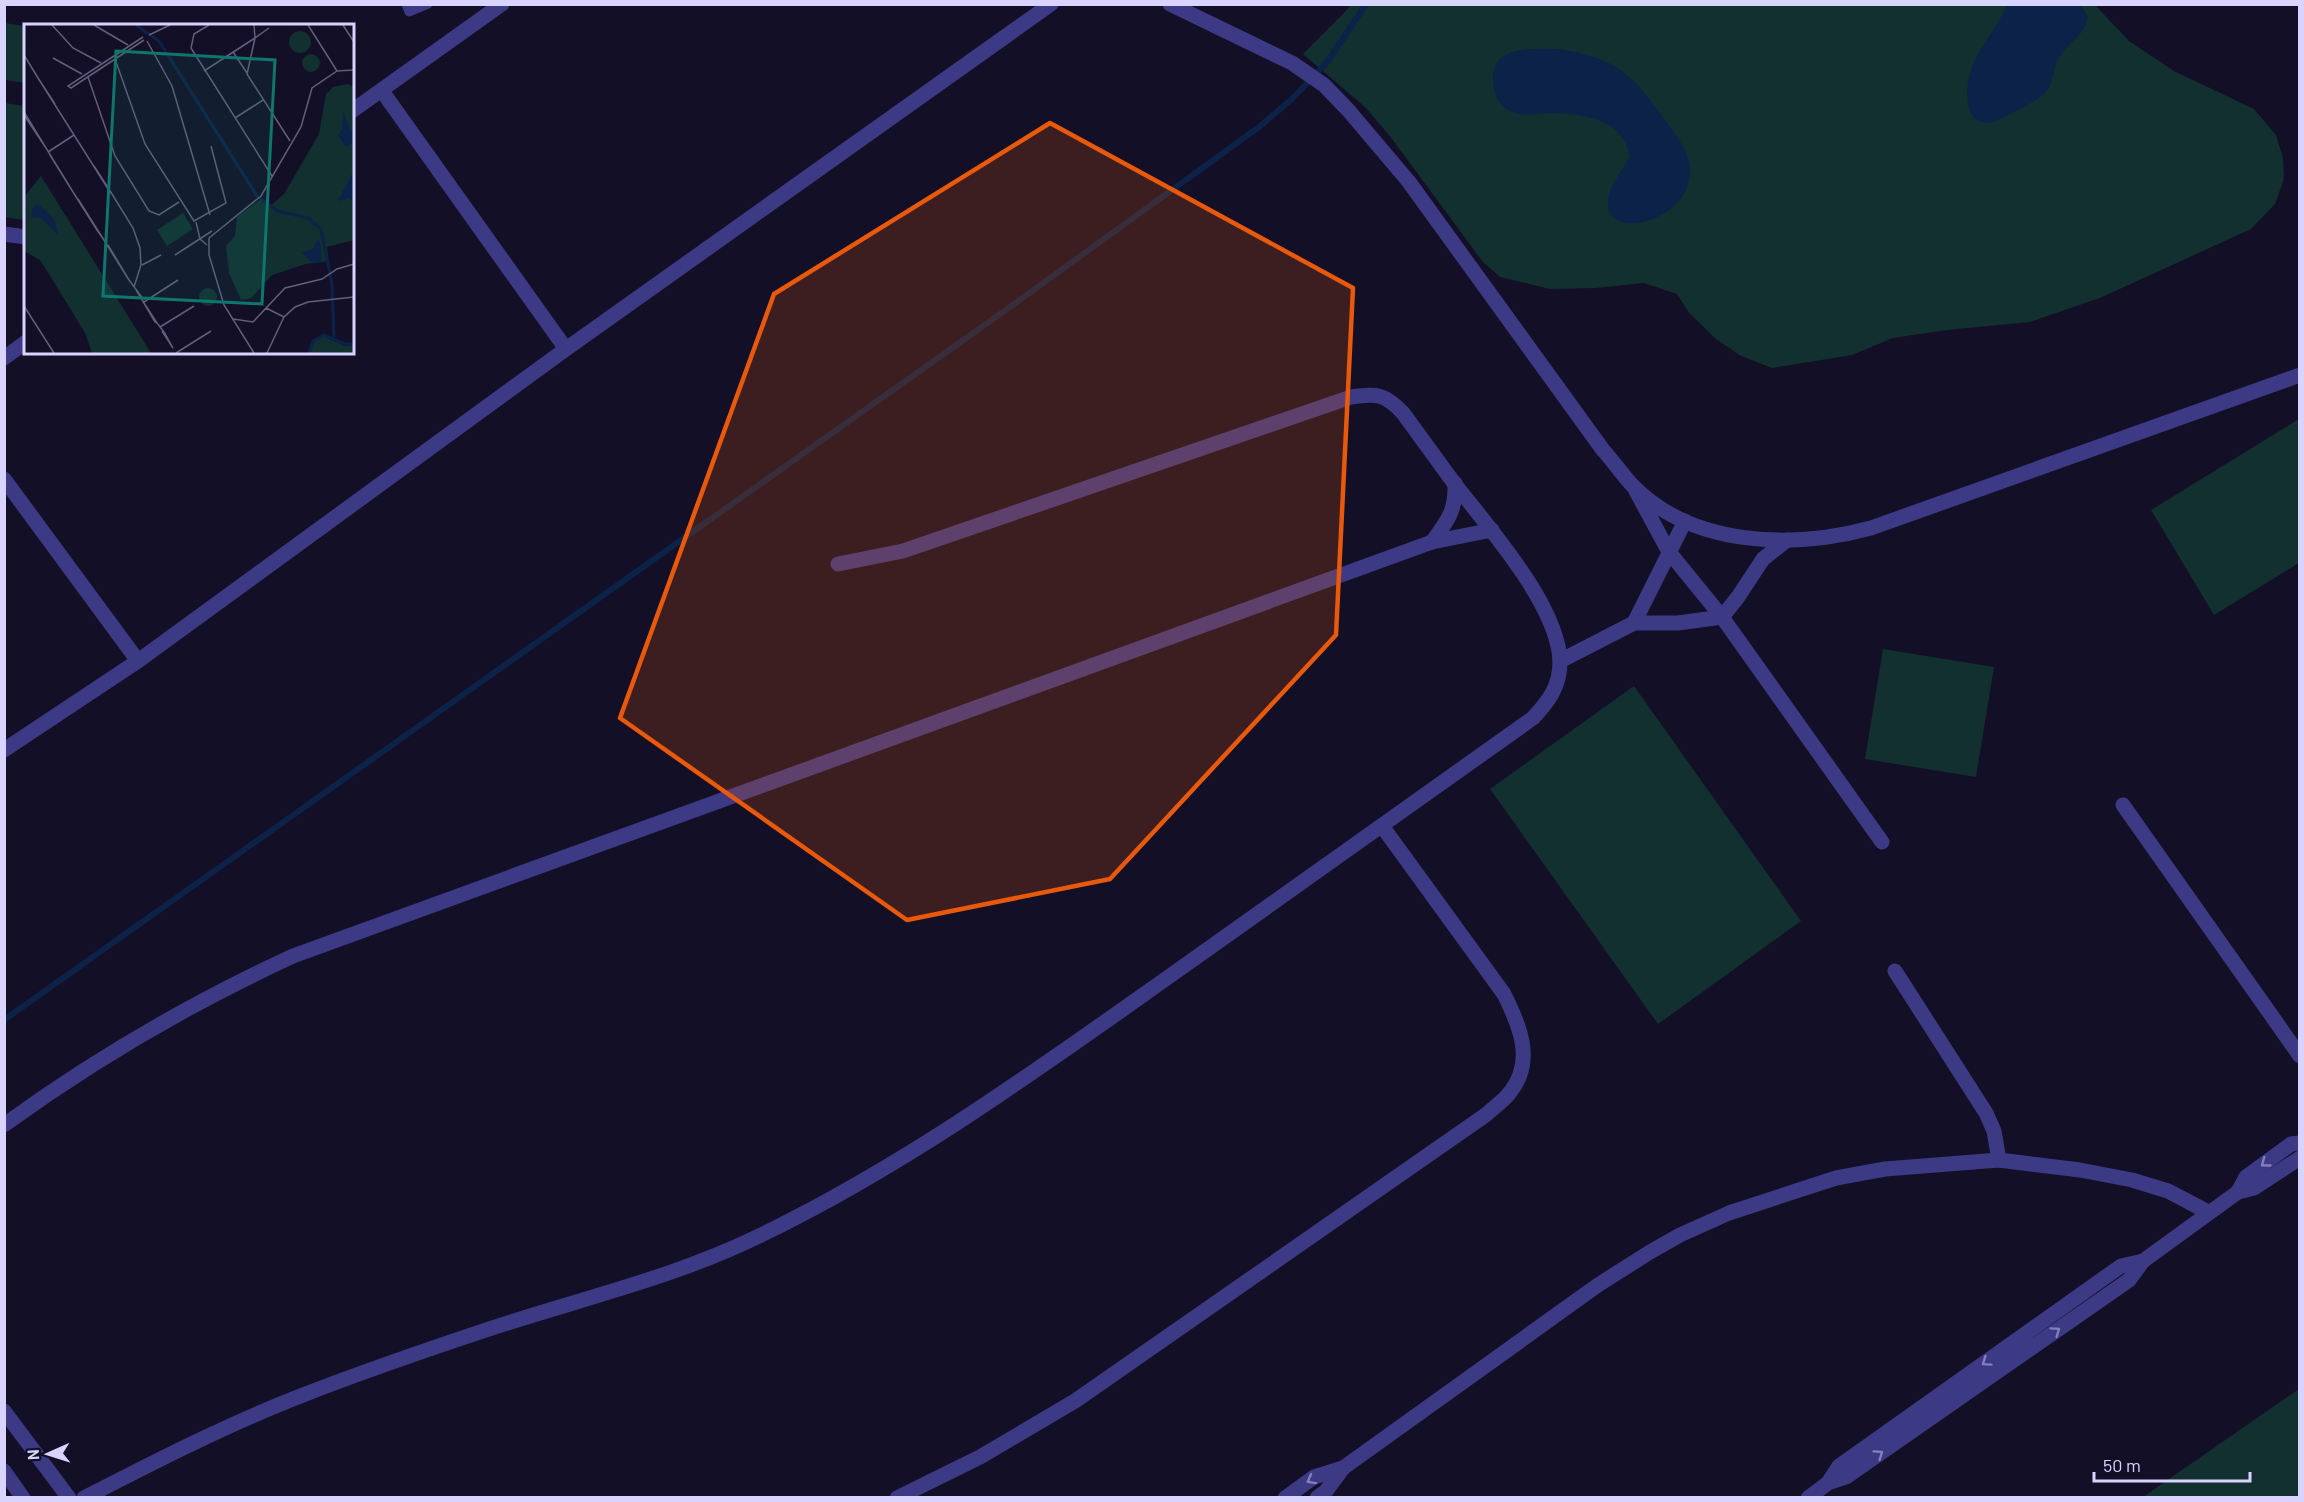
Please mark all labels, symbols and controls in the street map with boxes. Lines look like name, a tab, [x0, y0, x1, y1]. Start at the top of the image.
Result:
inset map	[24, 24, 354, 354]
one-way arrow	[2261, 1156, 2272, 1167]
one-way arrow	[2049, 1327, 2060, 1338]
one-way arrow	[1982, 1355, 1993, 1366]
north arrow	[18, 1424, 78, 1484]
scale bar	[2094, 1445, 2250, 1483]
text: N	[23, 1449, 42, 1461]
one-way arrow	[1872, 1450, 1883, 1461]
text: 50 m	[2103, 1454, 2141, 1476]
one-way arrow	[1307, 1473, 1317, 1484]

